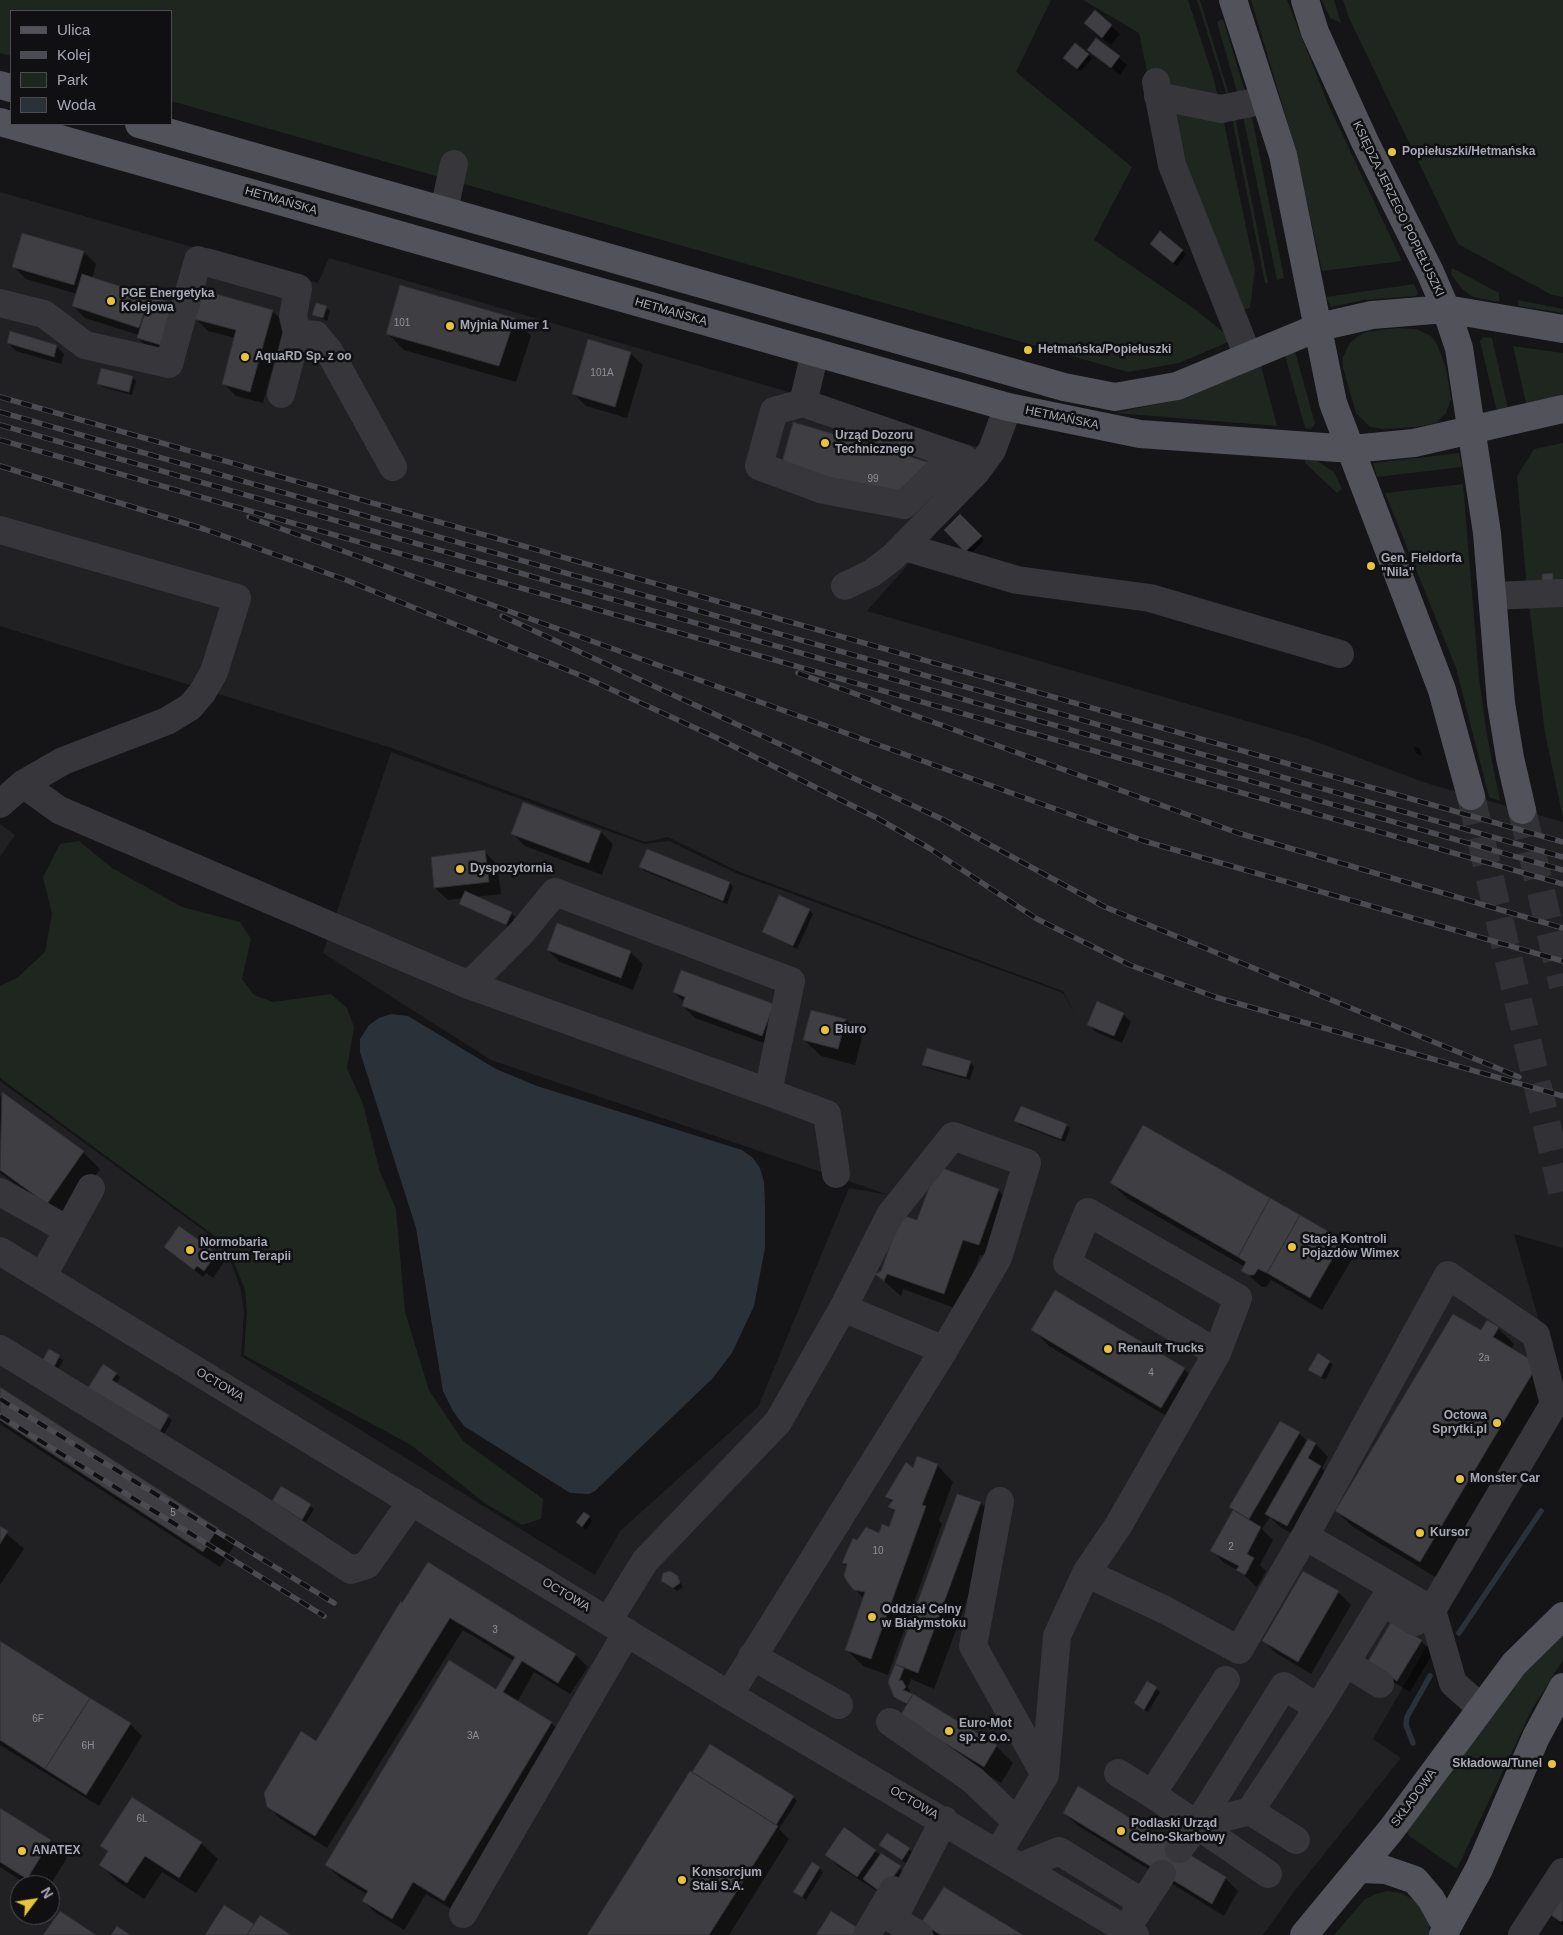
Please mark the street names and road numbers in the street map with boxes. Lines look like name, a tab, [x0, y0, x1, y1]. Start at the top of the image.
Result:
street label: KSIĘDZA JERZEGO POPIEŁUSZKI	[1349, 119, 1447, 299]
street label: HETMAŃSKA	[243, 184, 319, 218]
street label: HETMAŃSKA	[633, 295, 709, 329]
street label: HETMAŃSKA	[1024, 403, 1100, 433]
street label: OCTOWA	[193, 1365, 247, 1405]
street label: OCTOWA	[539, 1575, 593, 1615]
street label: SKŁADOWA	[1388, 1766, 1440, 1830]
street label: OCTOWA	[887, 1783, 941, 1823]

